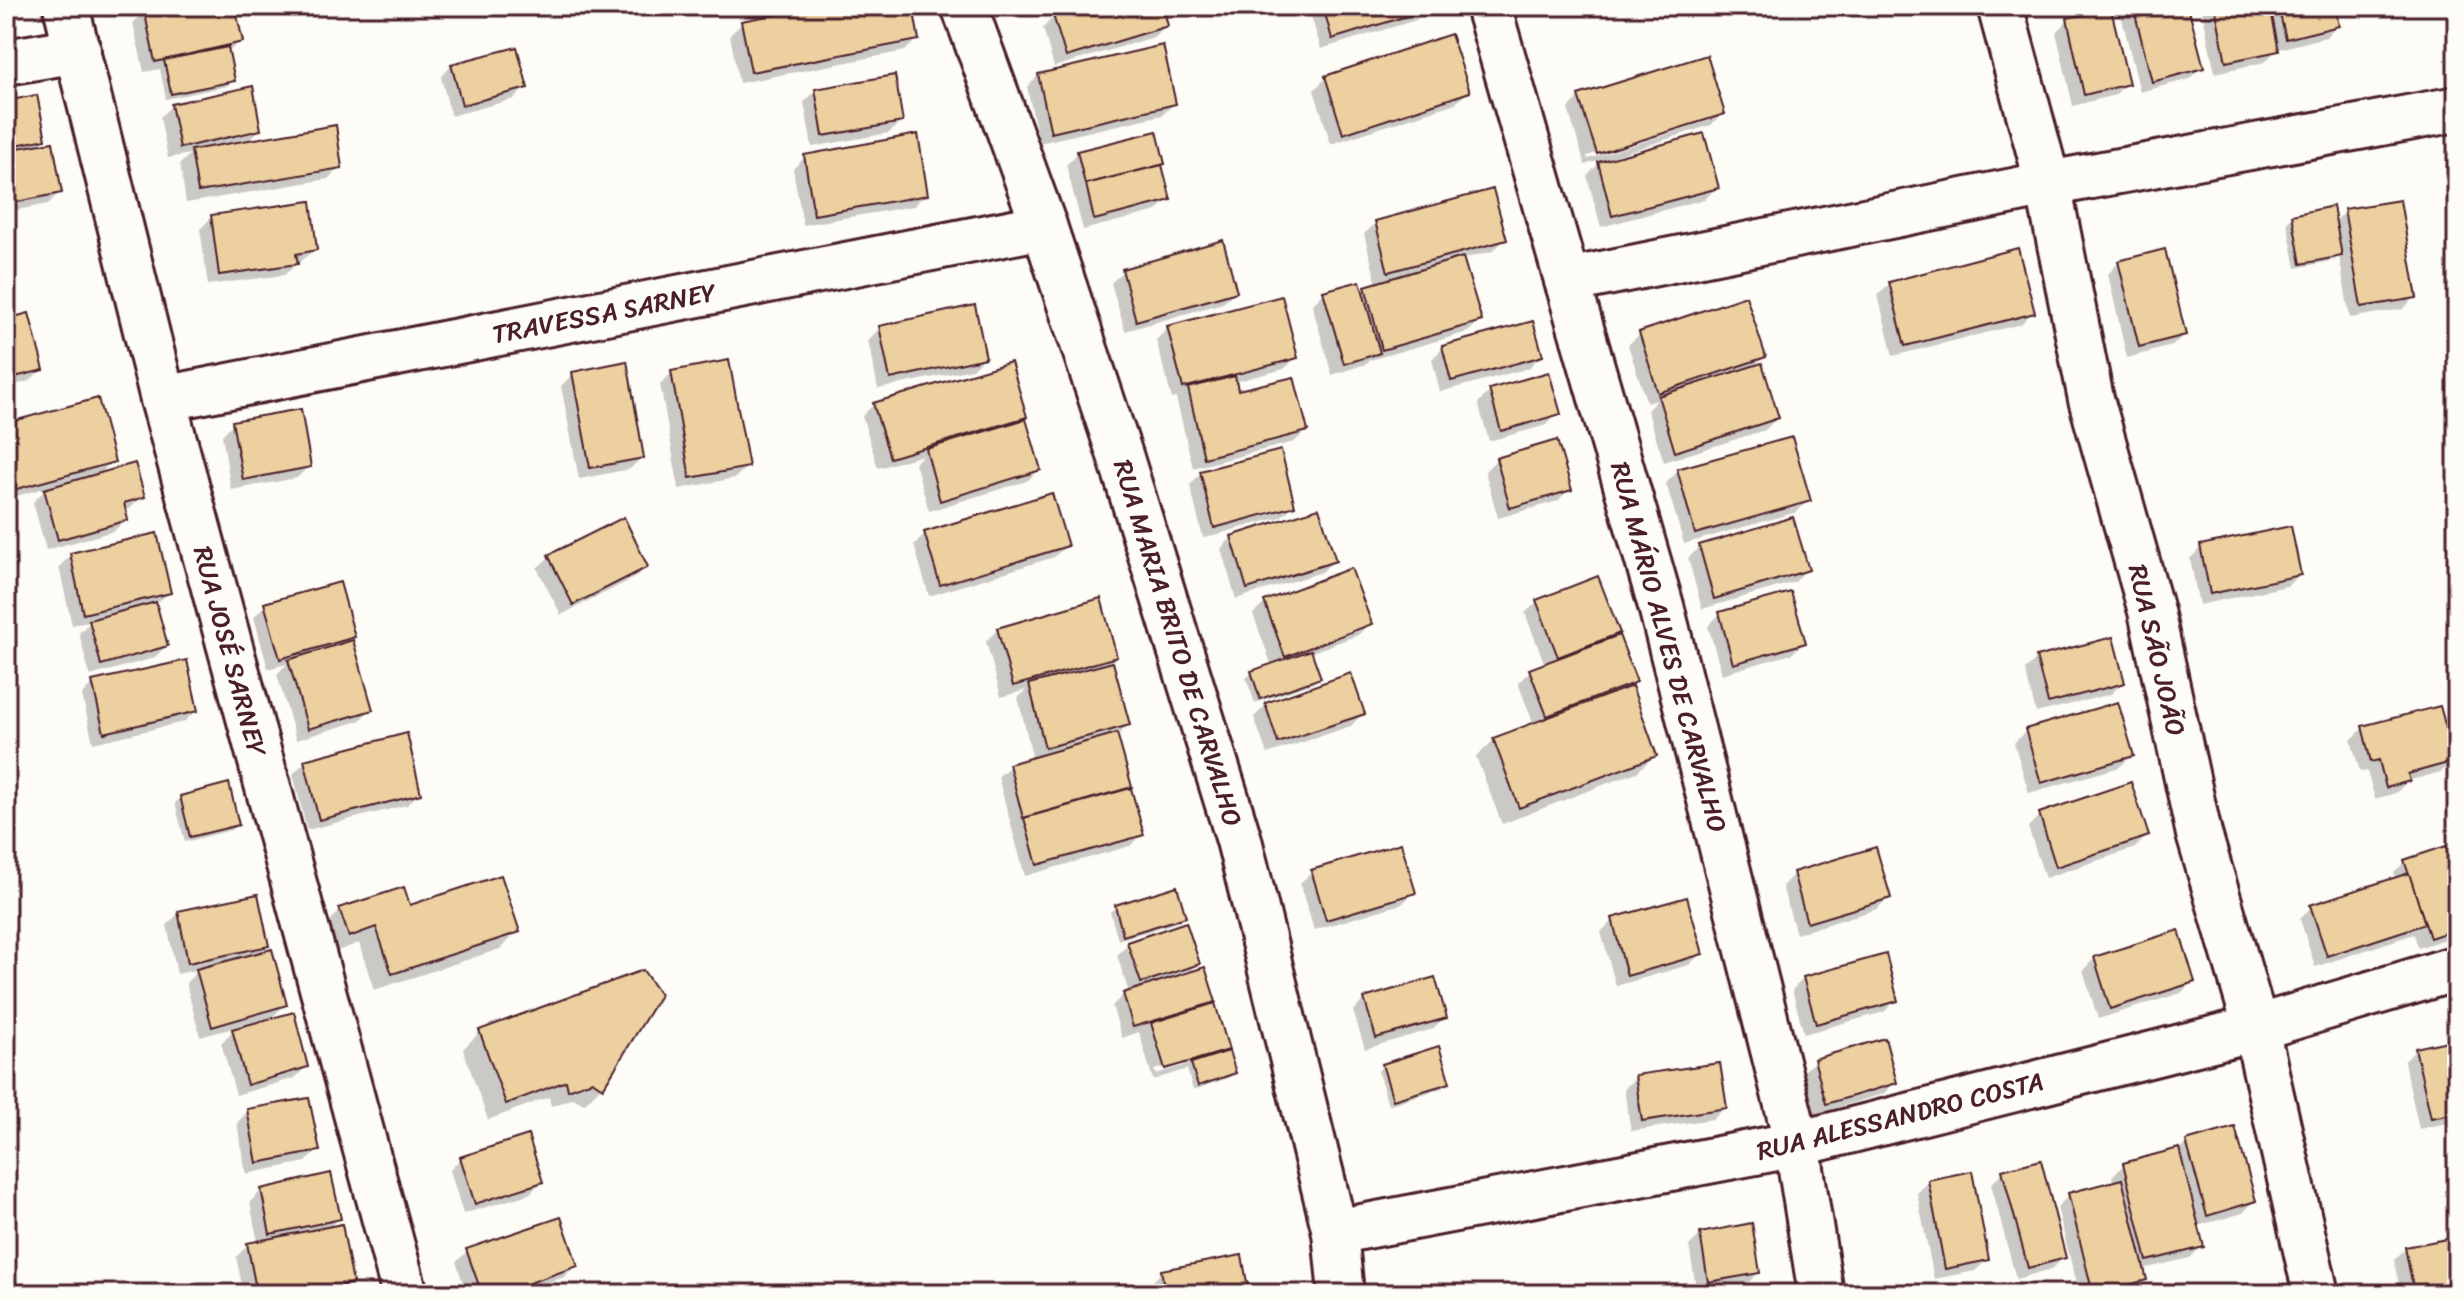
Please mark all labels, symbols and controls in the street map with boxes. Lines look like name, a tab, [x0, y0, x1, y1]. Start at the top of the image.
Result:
street label: TRAVESSA SARNEY	[488, 269, 721, 357]
street label: RUA MARIA BRITO DE CARVALHO	[1100, 454, 1256, 832]
street label: RUA MÁRIO ALVES DE CARVALHO	[1597, 456, 1741, 838]
street label: RUA JOSÉ SARNEY	[180, 541, 281, 763]
street label: RUA SÃO JOÃO	[2115, 559, 2199, 741]
street label: RUA ALESSANDRO COSTA	[1752, 1058, 2048, 1174]

